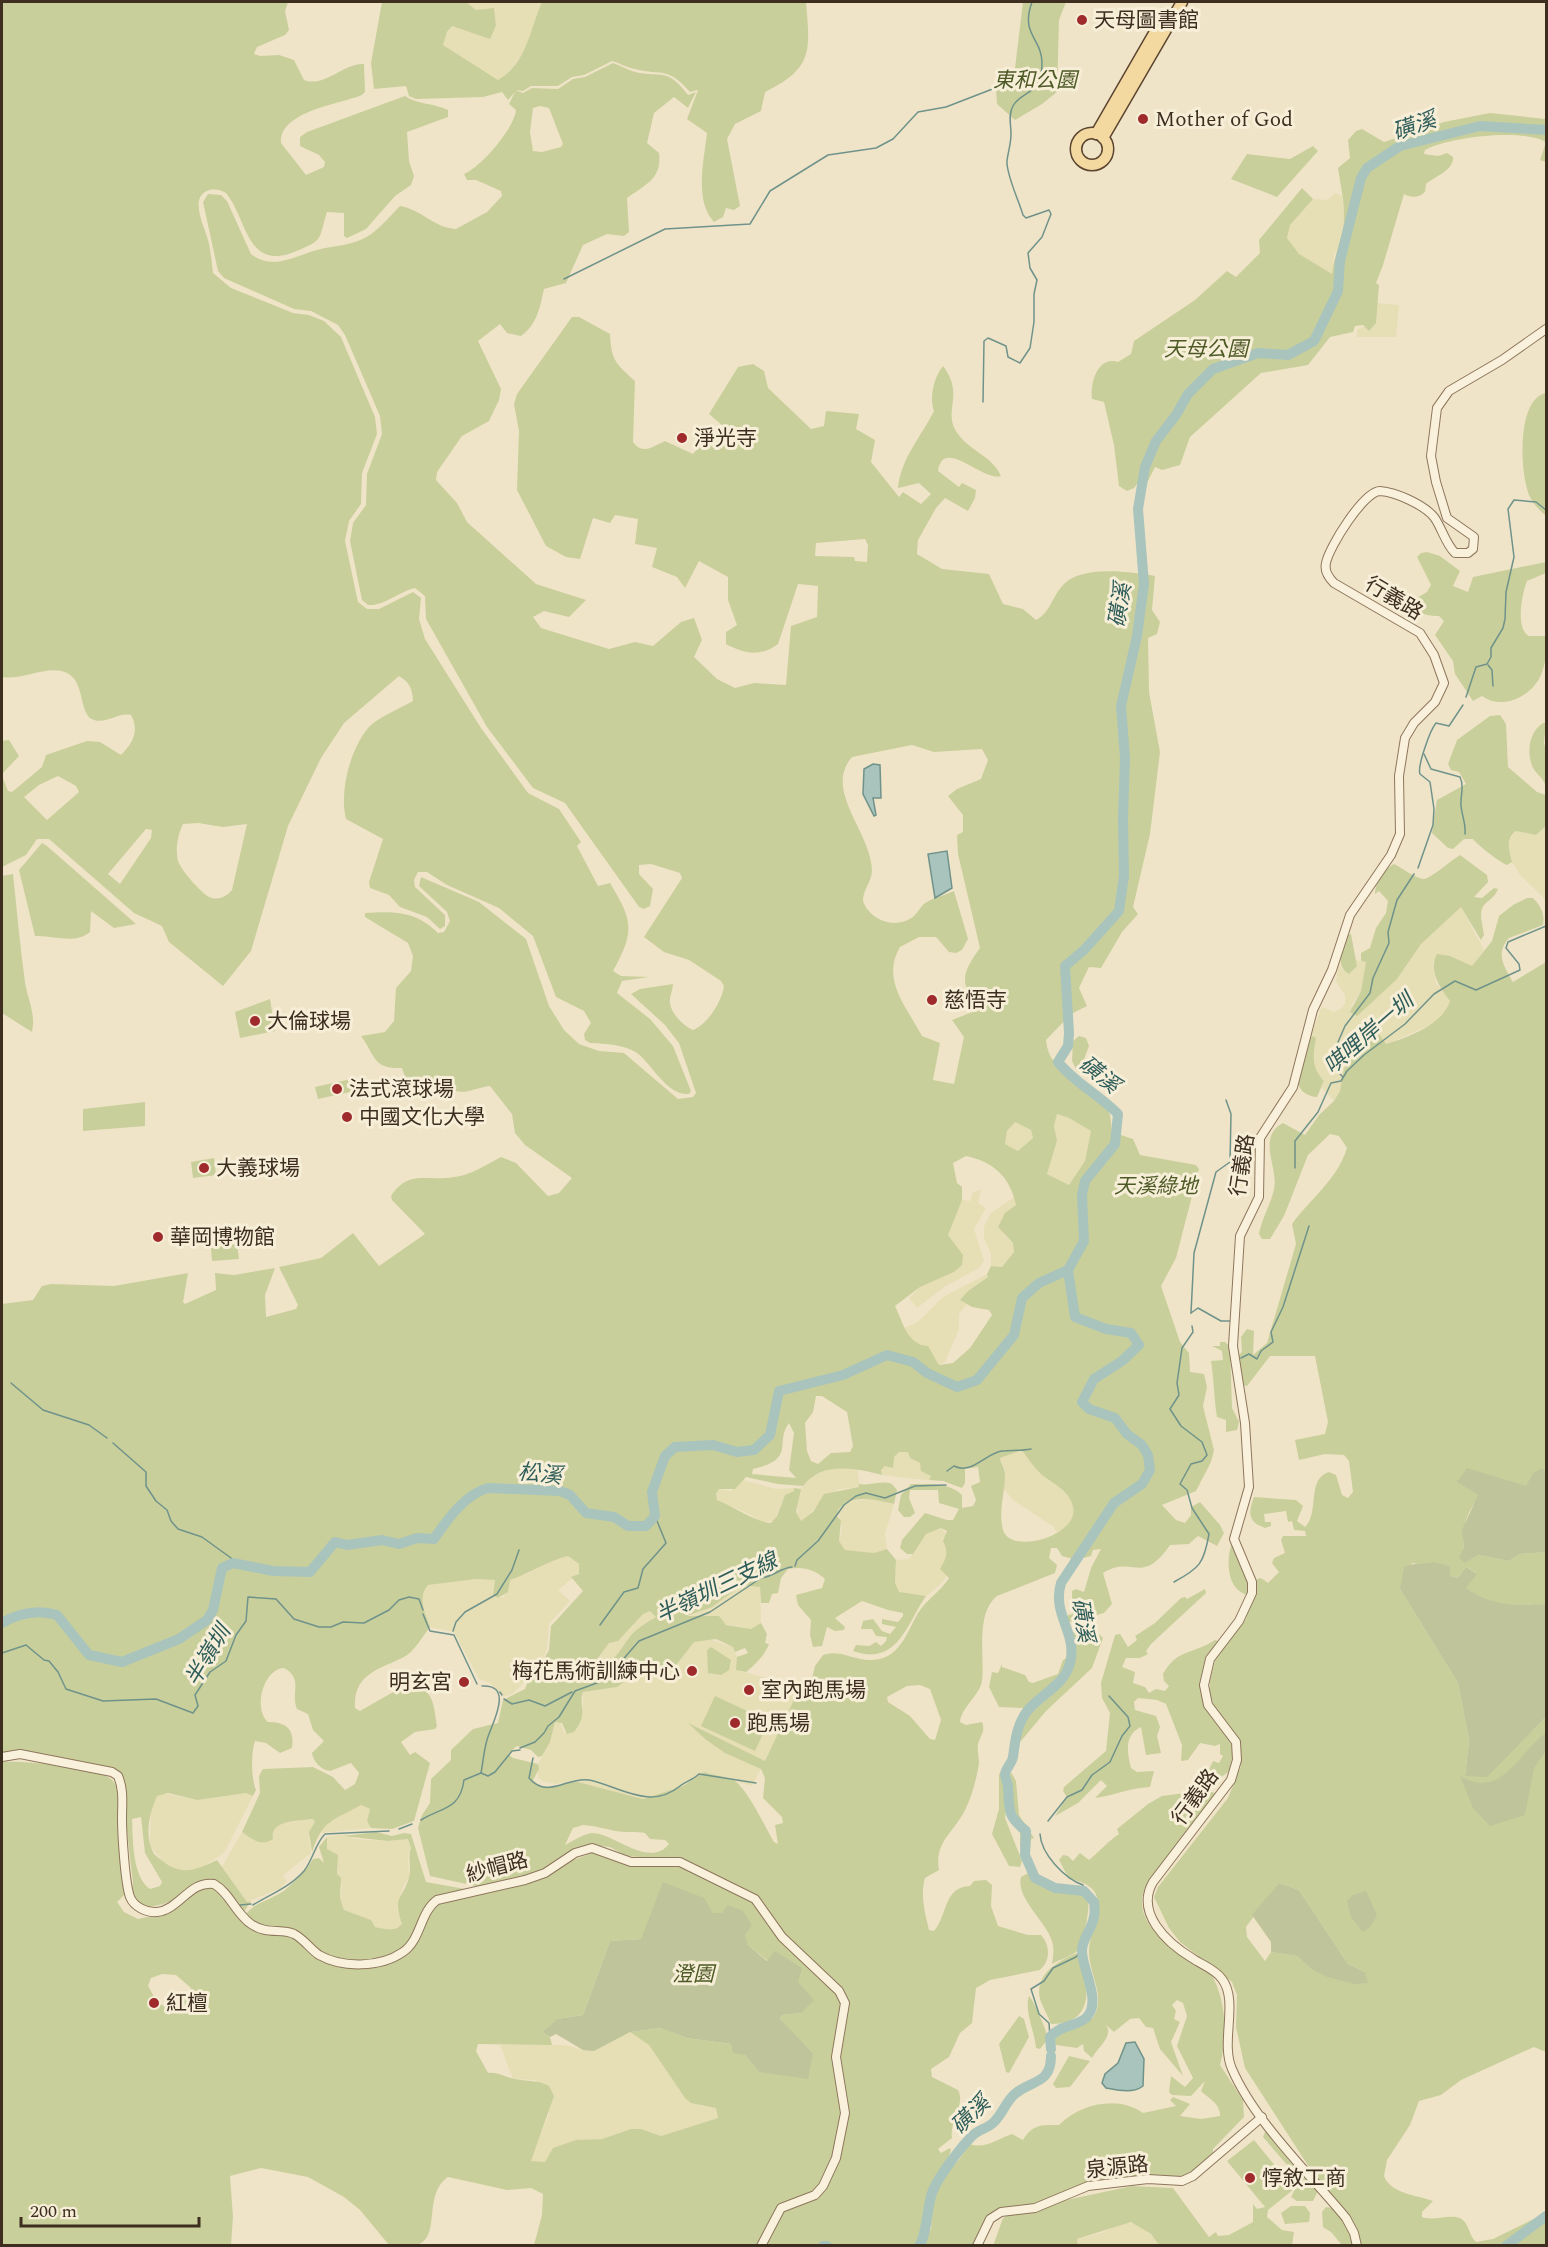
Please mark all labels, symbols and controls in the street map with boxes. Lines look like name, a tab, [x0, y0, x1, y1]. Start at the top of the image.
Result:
place label: 天母圖書館	[1094, 5, 1199, 37]
marker: 天母圖書館	[1075, 13, 1089, 27]
park label: 東和公園	[993, 65, 1080, 97]
water label: 磺溪	[1388, 103, 1443, 149]
place label: Mother of God	[1155, 104, 1293, 136]
marker: Mother of God	[1136, 112, 1150, 126]
park label: 天母公園	[1164, 334, 1251, 366]
place label: 淨光寺	[694, 423, 757, 455]
marker: 淨光寺	[675, 431, 689, 445]
street label: 行義路	[1358, 569, 1429, 629]
water label: 磺溪	[1101, 578, 1141, 630]
water label: 唭哩岸一圳	[1317, 984, 1424, 1083]
place label: 慈悟寺	[944, 985, 1007, 1017]
marker: 慈悟寺	[925, 993, 939, 1007]
place label: 大倫球場	[267, 1006, 351, 1038]
marker: 大倫球場	[248, 1014, 262, 1028]
water label: 磺溪	[1072, 1048, 1129, 1104]
place label: 法式滾球場	[349, 1074, 454, 1106]
marker: 法式滾球場	[330, 1082, 344, 1096]
place label: 中國文化大學	[359, 1102, 485, 1134]
marker: 中國文化大學	[340, 1110, 354, 1124]
street label: 行義路	[1222, 1132, 1264, 1199]
place label: 大義球場	[216, 1153, 300, 1185]
marker: 大義球場	[197, 1161, 211, 1175]
park label: 天溪綠地	[1114, 1171, 1200, 1203]
place label: 華岡博物館	[170, 1222, 275, 1254]
marker: 華岡博物館	[151, 1230, 165, 1244]
water label: 松溪	[516, 1456, 566, 1494]
water label: 半嶺圳三支線	[650, 1543, 786, 1632]
water label: 磺溪	[1063, 1596, 1103, 1648]
water label: 半嶺圳	[177, 1616, 241, 1693]
place label: 梅花馬術訓練中心	[512, 1656, 680, 1688]
marker: 梅花馬術訓練中心	[685, 1664, 699, 1678]
place label: 明玄宮	[389, 1667, 452, 1699]
marker: 明玄宮	[457, 1675, 471, 1689]
place label: 室內跑馬場	[761, 1675, 866, 1707]
marker: 室內跑馬場	[742, 1683, 756, 1697]
place label: 跑馬場	[747, 1708, 810, 1740]
marker: 跑馬場	[728, 1716, 742, 1730]
street label: 行義路	[1164, 1763, 1227, 1832]
street label: 紗帽路	[463, 1844, 532, 1892]
park label: 澄園	[672, 1959, 717, 1991]
place label: 紅檀	[166, 1988, 208, 2020]
marker: 紅檀	[147, 1996, 161, 2010]
water label: 磺溪	[944, 2086, 1000, 2142]
street label: 泉源路	[1084, 2149, 1150, 2187]
place label: 惇敘工商	[1262, 2163, 1346, 2195]
marker: 惇敘工商	[1243, 2171, 1257, 2185]
scale bar	[21, 2190, 200, 2228]
text: 200 m	[30, 2198, 77, 2225]

